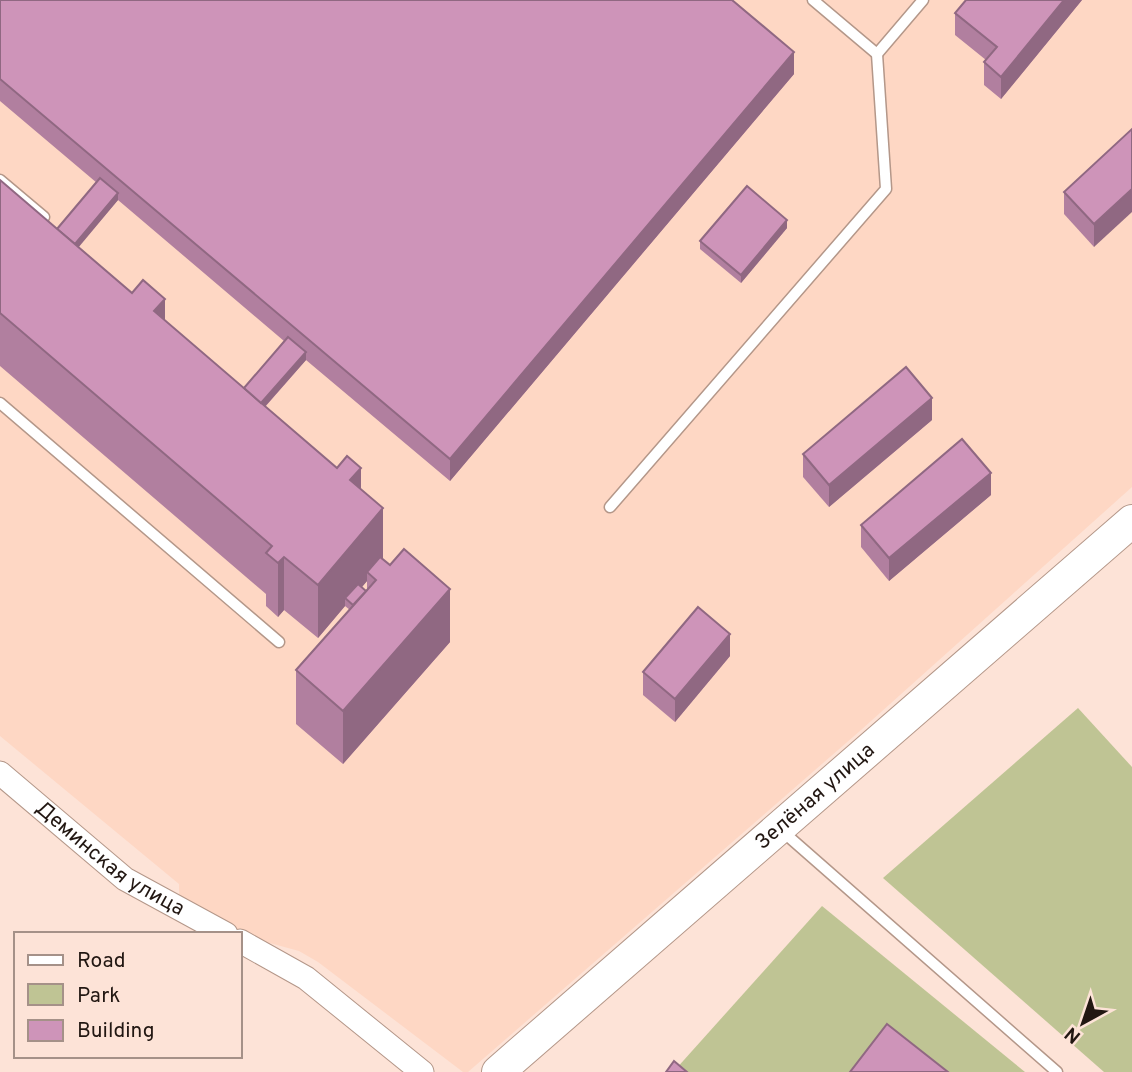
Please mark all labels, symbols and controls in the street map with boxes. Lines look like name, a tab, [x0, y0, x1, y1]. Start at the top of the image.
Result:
street label: Зелёная улица	[749, 737, 881, 856]
street label: Деминская улица	[30, 795, 189, 922]
legend	[14, 932, 242, 1058]
text: Road	[77, 948, 126, 975]
text: Park	[77, 983, 120, 1010]
north arrow	[1048, 988, 1118, 1058]
text: Building	[77, 1018, 155, 1045]
text: N	[1060, 1021, 1086, 1048]

